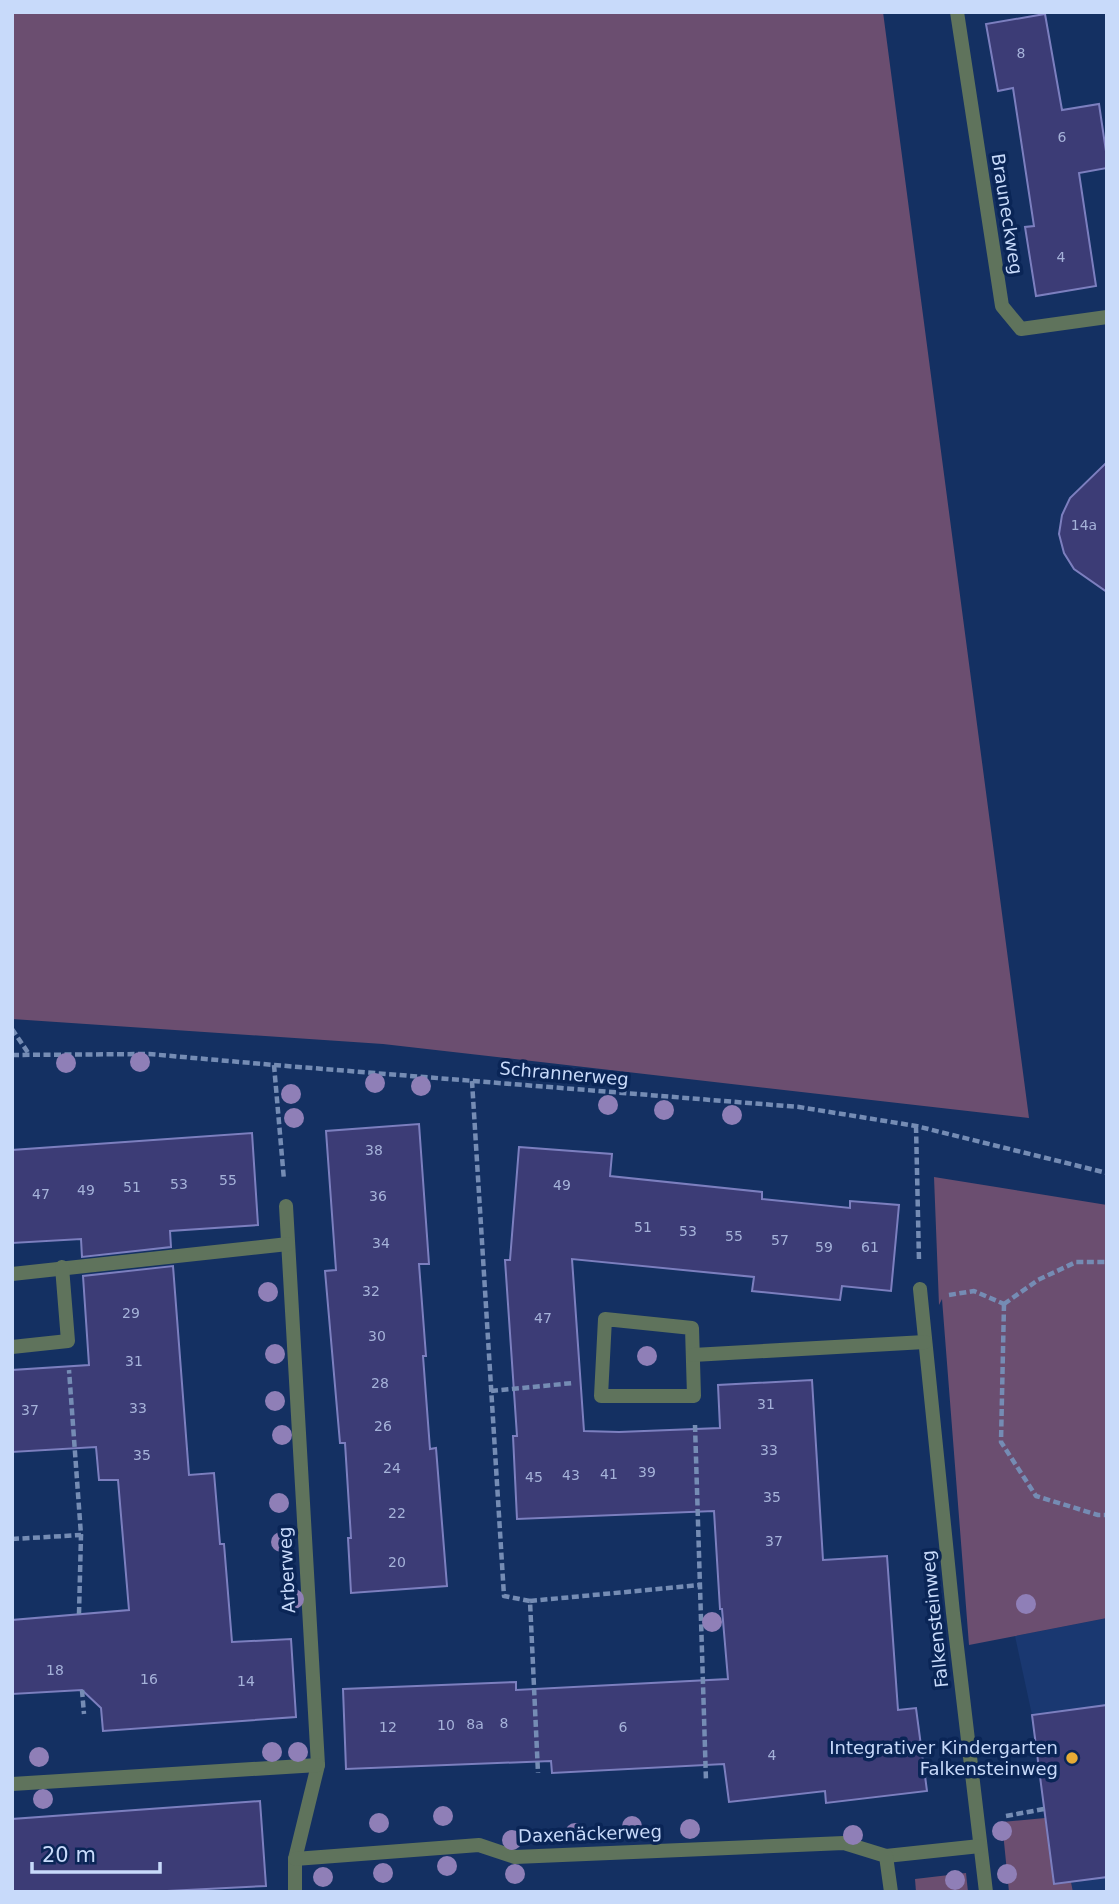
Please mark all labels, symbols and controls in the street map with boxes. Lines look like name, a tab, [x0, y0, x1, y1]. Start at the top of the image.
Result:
house number: 8	[1017, 45, 1025, 61]
house number: 6	[1058, 129, 1067, 145]
street label: Brauneckweg	[988, 152, 1027, 276]
house number: 4	[1057, 249, 1066, 265]
house number: 14a	[1071, 517, 1097, 533]
street label: Schrannerweg	[499, 1057, 630, 1090]
house number: 38	[365, 1142, 383, 1158]
house number: 55	[219, 1172, 237, 1188]
house number: 53	[170, 1176, 188, 1192]
house number: 49	[553, 1177, 571, 1193]
house number: 51	[123, 1179, 141, 1195]
house number: 49	[77, 1182, 95, 1198]
house number: 47	[32, 1186, 50, 1202]
house number: 36	[369, 1188, 387, 1204]
house number: 51	[634, 1219, 652, 1235]
house number: 53	[679, 1223, 697, 1239]
house number: 55	[725, 1228, 743, 1244]
house number: 57	[771, 1232, 789, 1248]
house number: 34	[372, 1235, 390, 1251]
house number: 59	[815, 1239, 833, 1255]
house number: 61	[861, 1239, 879, 1255]
house number: 32	[362, 1283, 380, 1299]
house number: 29	[122, 1305, 140, 1321]
house number: 47	[534, 1310, 552, 1326]
house number: 30	[368, 1328, 386, 1344]
house number: 31	[125, 1353, 143, 1369]
house number: 28	[371, 1375, 389, 1391]
house number: 31	[757, 1396, 775, 1412]
house number: 33	[129, 1400, 147, 1416]
house number: 37	[21, 1402, 39, 1418]
house number: 26	[374, 1418, 392, 1434]
house number: 33	[760, 1442, 778, 1458]
house number: 35	[133, 1447, 151, 1463]
house number: 24	[383, 1460, 401, 1476]
house number: 39	[638, 1464, 656, 1480]
house number: 41	[600, 1466, 618, 1482]
house number: 43	[562, 1467, 580, 1483]
house number: 45	[525, 1469, 543, 1485]
house number: 35	[763, 1489, 781, 1505]
house number: 22	[388, 1505, 406, 1521]
street label: Arberweg	[274, 1526, 299, 1614]
house number: 37	[765, 1533, 783, 1549]
street label: Falkensteinweg	[917, 1549, 952, 1689]
house number: 20	[388, 1554, 406, 1570]
house number: 18	[46, 1662, 64, 1678]
house number: 16	[140, 1671, 158, 1687]
house number: 14	[237, 1673, 255, 1689]
house number: 8	[500, 1715, 508, 1731]
house number: 8a	[466, 1716, 484, 1732]
house number: 10	[437, 1717, 455, 1733]
house number: 12	[379, 1719, 397, 1735]
house number: 6	[619, 1719, 628, 1735]
place label: Integrativer Kindergarten Falkensteinweg	[829, 1737, 1058, 1779]
house number: 4	[768, 1747, 777, 1763]
marker: Integrativer Kindergarten Falkensteinweg	[1064, 1750, 1080, 1766]
street label: Daxenäckerweg	[518, 1820, 662, 1847]
scale bar	[32, 1830, 159, 1874]
text: 20 m	[42, 1843, 96, 1867]

